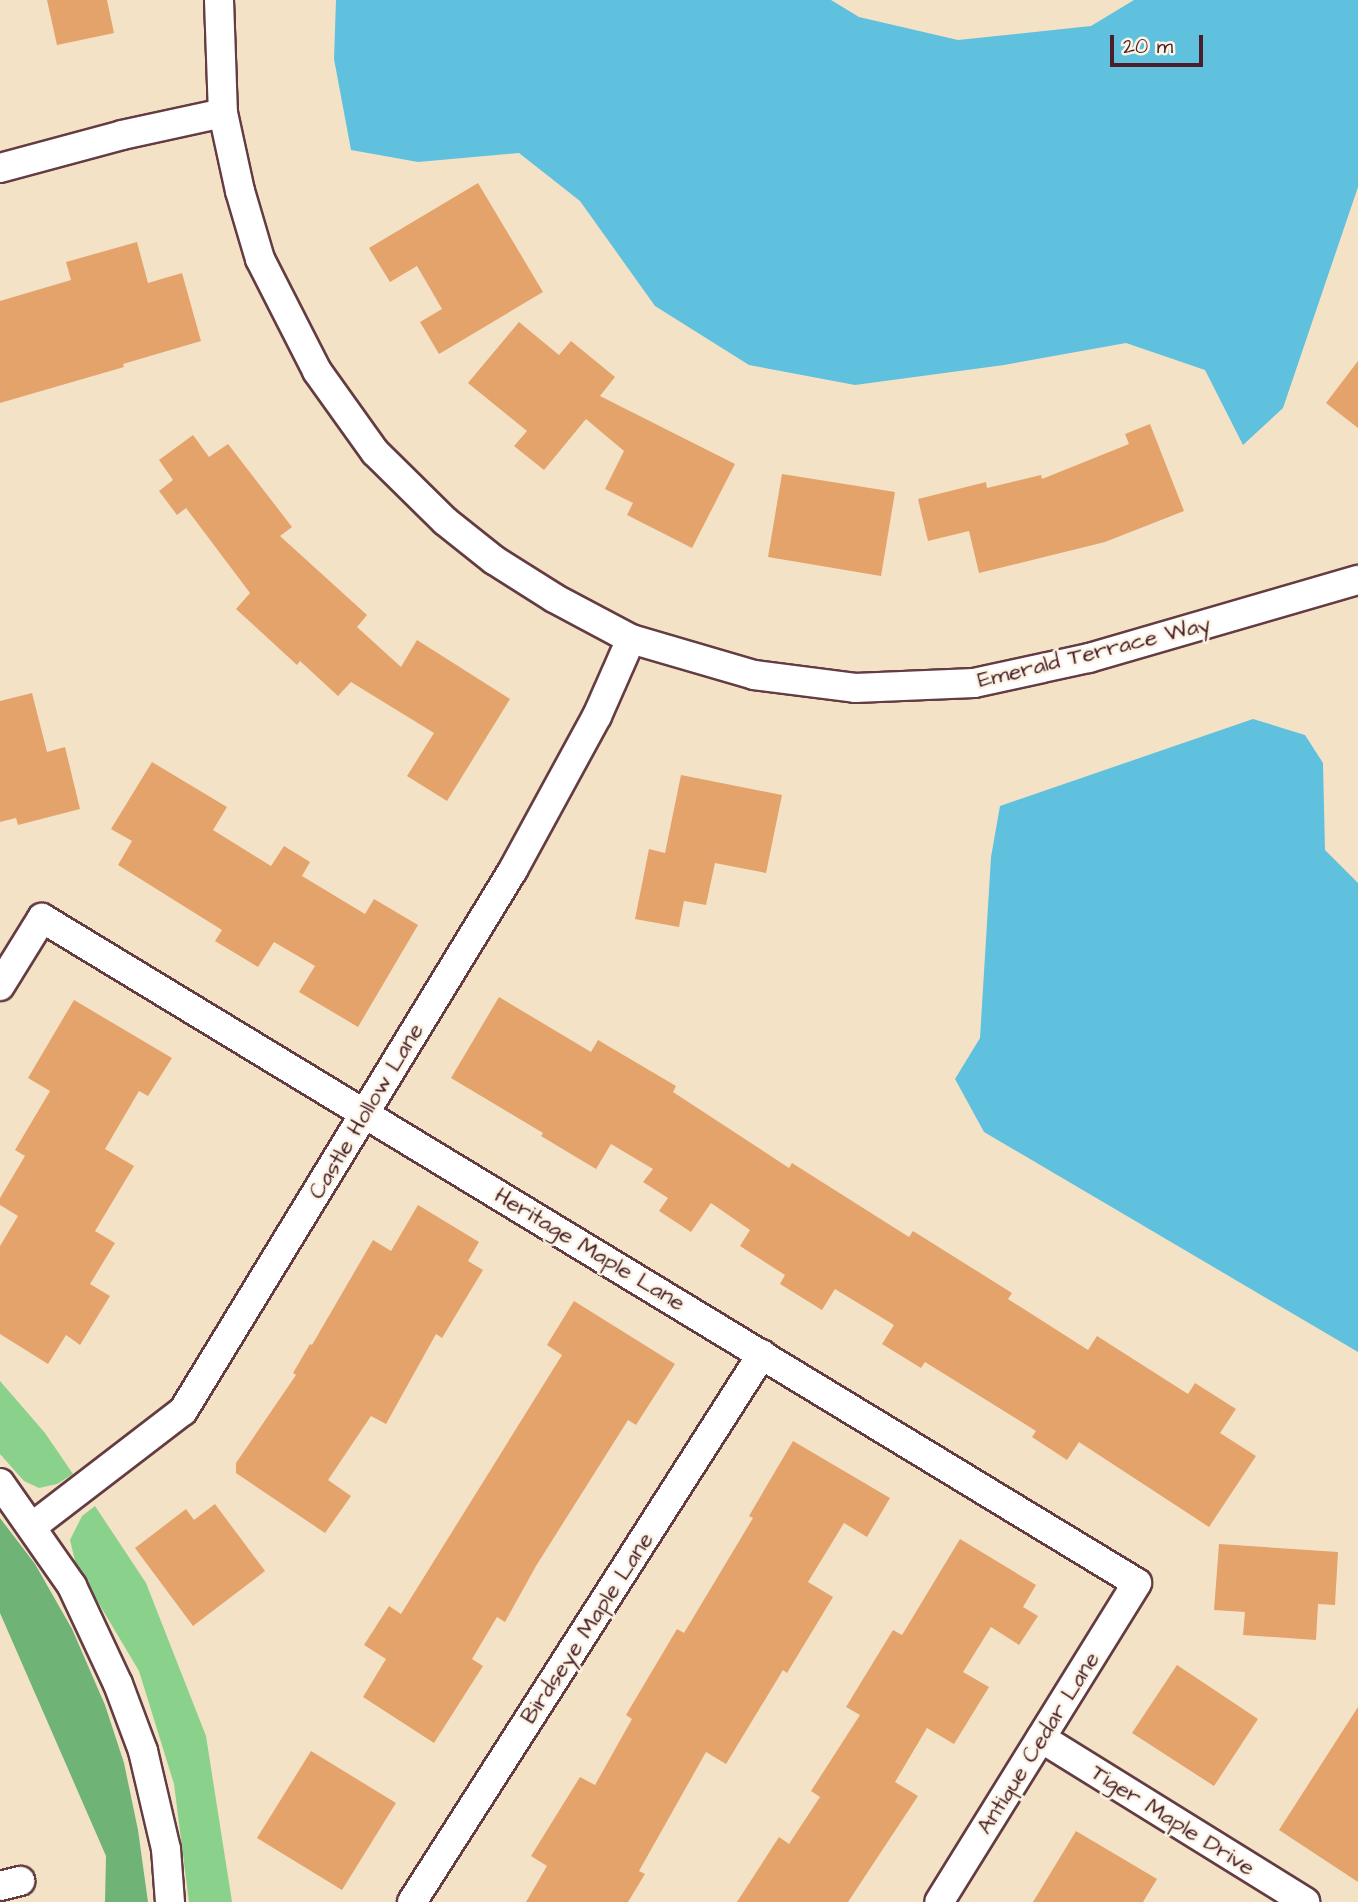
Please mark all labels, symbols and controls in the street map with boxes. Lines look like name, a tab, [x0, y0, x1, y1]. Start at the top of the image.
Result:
scale bar	[1113, 21, 1206, 65]
text: 20 m	[1123, 32, 1173, 61]
street label: Emerald Terrace Way	[975, 610, 1213, 694]
street label: Castle Hollow Lane	[303, 1018, 429, 1204]
street label: Heritage Maple Lane	[490, 1181, 690, 1317]
street label: Birdseye Maple Lane	[515, 1527, 659, 1729]
street label: Antique Cedar Lane	[971, 1647, 1105, 1839]
street label: Tiger Maple Drive	[1086, 1758, 1260, 1882]

